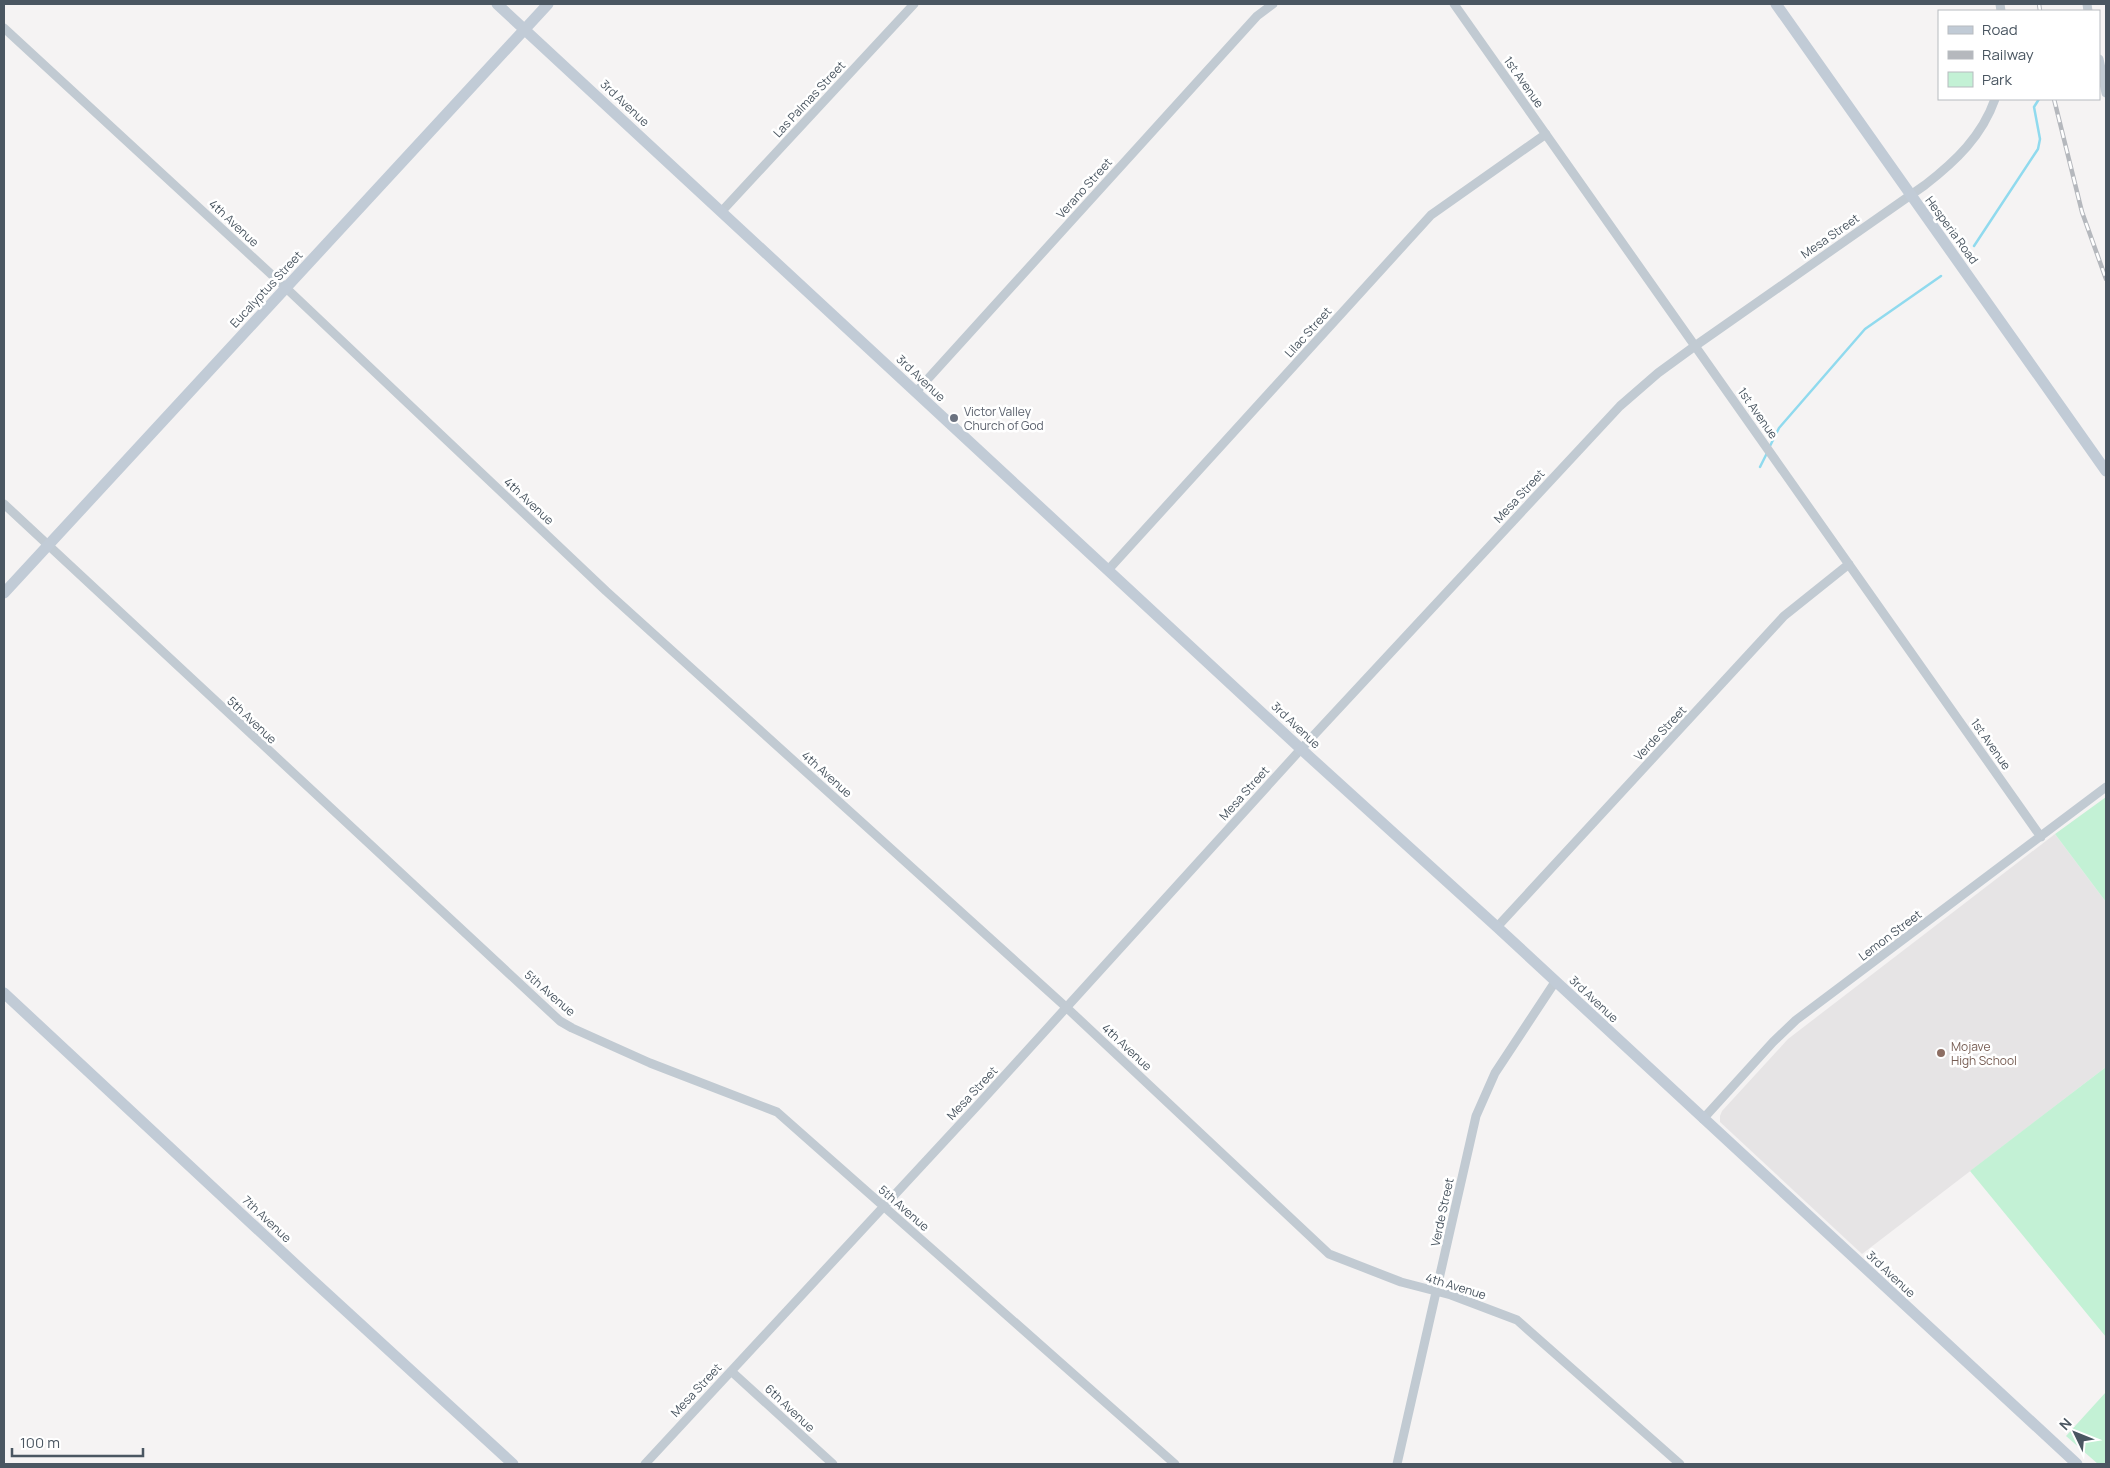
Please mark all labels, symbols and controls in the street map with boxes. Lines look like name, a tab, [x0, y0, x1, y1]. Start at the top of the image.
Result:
legend	[1938, 10, 2100, 100]
text: Road	[1982, 19, 2018, 40]
text: Railway	[1982, 44, 2034, 65]
street label: 1st Avenue	[1500, 53, 1548, 111]
street label: Las Palmas Street	[769, 57, 849, 141]
text: Park	[1982, 69, 2012, 90]
street label: 3rd Avenue	[597, 76, 653, 130]
street label: Verano Street	[1052, 154, 1116, 222]
street label: Hesperia Road	[1922, 193, 1982, 267]
street label: 4th Avenue	[205, 195, 263, 251]
street label: Mesa Street	[1797, 210, 1863, 262]
street label: Eucalyptus Street	[226, 247, 306, 331]
street label: Lilac Street	[1281, 303, 1335, 361]
street label: 3rd Avenue	[893, 351, 949, 405]
street label: 1st Avenue	[1734, 384, 1782, 442]
place label: Victor Valley Church of God	[964, 403, 1044, 434]
marker: Victor Valley Church of God	[948, 412, 960, 424]
street label: Mesa Street	[1490, 465, 1548, 527]
street label: 4th Avenue	[500, 473, 558, 529]
street label: 5th Avenue	[223, 693, 281, 747]
street label: 3rd Avenue	[1268, 698, 1324, 752]
street label: Verde Street	[1630, 702, 1690, 764]
street label: 1st Avenue	[1967, 715, 2015, 773]
street label: 4th Avenue	[798, 747, 856, 801]
street label: Mesa Street	[1215, 762, 1273, 824]
street label: Lemon Street	[1855, 906, 1925, 964]
street label: 5th Avenue	[521, 966, 579, 1020]
street label: 3rd Avenue	[1566, 972, 1622, 1026]
street label: 4th Avenue	[1098, 1019, 1156, 1075]
place label: Mojave High School	[1951, 1038, 2017, 1069]
marker: Mojave High School	[1935, 1047, 1947, 1059]
street label: Mesa Street	[943, 1062, 1001, 1124]
street label: Verde Street	[1426, 1176, 1458, 1248]
street label: 5th Avenue	[875, 1181, 933, 1235]
street label: 7th Avenue	[239, 1192, 295, 1246]
street label: 3rd Avenue	[1863, 1247, 1919, 1301]
street label: 4th Avenue	[1424, 1269, 1488, 1303]
street label: Mesa Street	[667, 1359, 725, 1421]
street label: 6th Avenue	[761, 1380, 819, 1436]
north arrow	[2050, 1408, 2100, 1458]
text: N	[2055, 1414, 2076, 1434]
scale bar	[12, 1426, 144, 1458]
text: 100 m	[20, 1432, 60, 1453]

